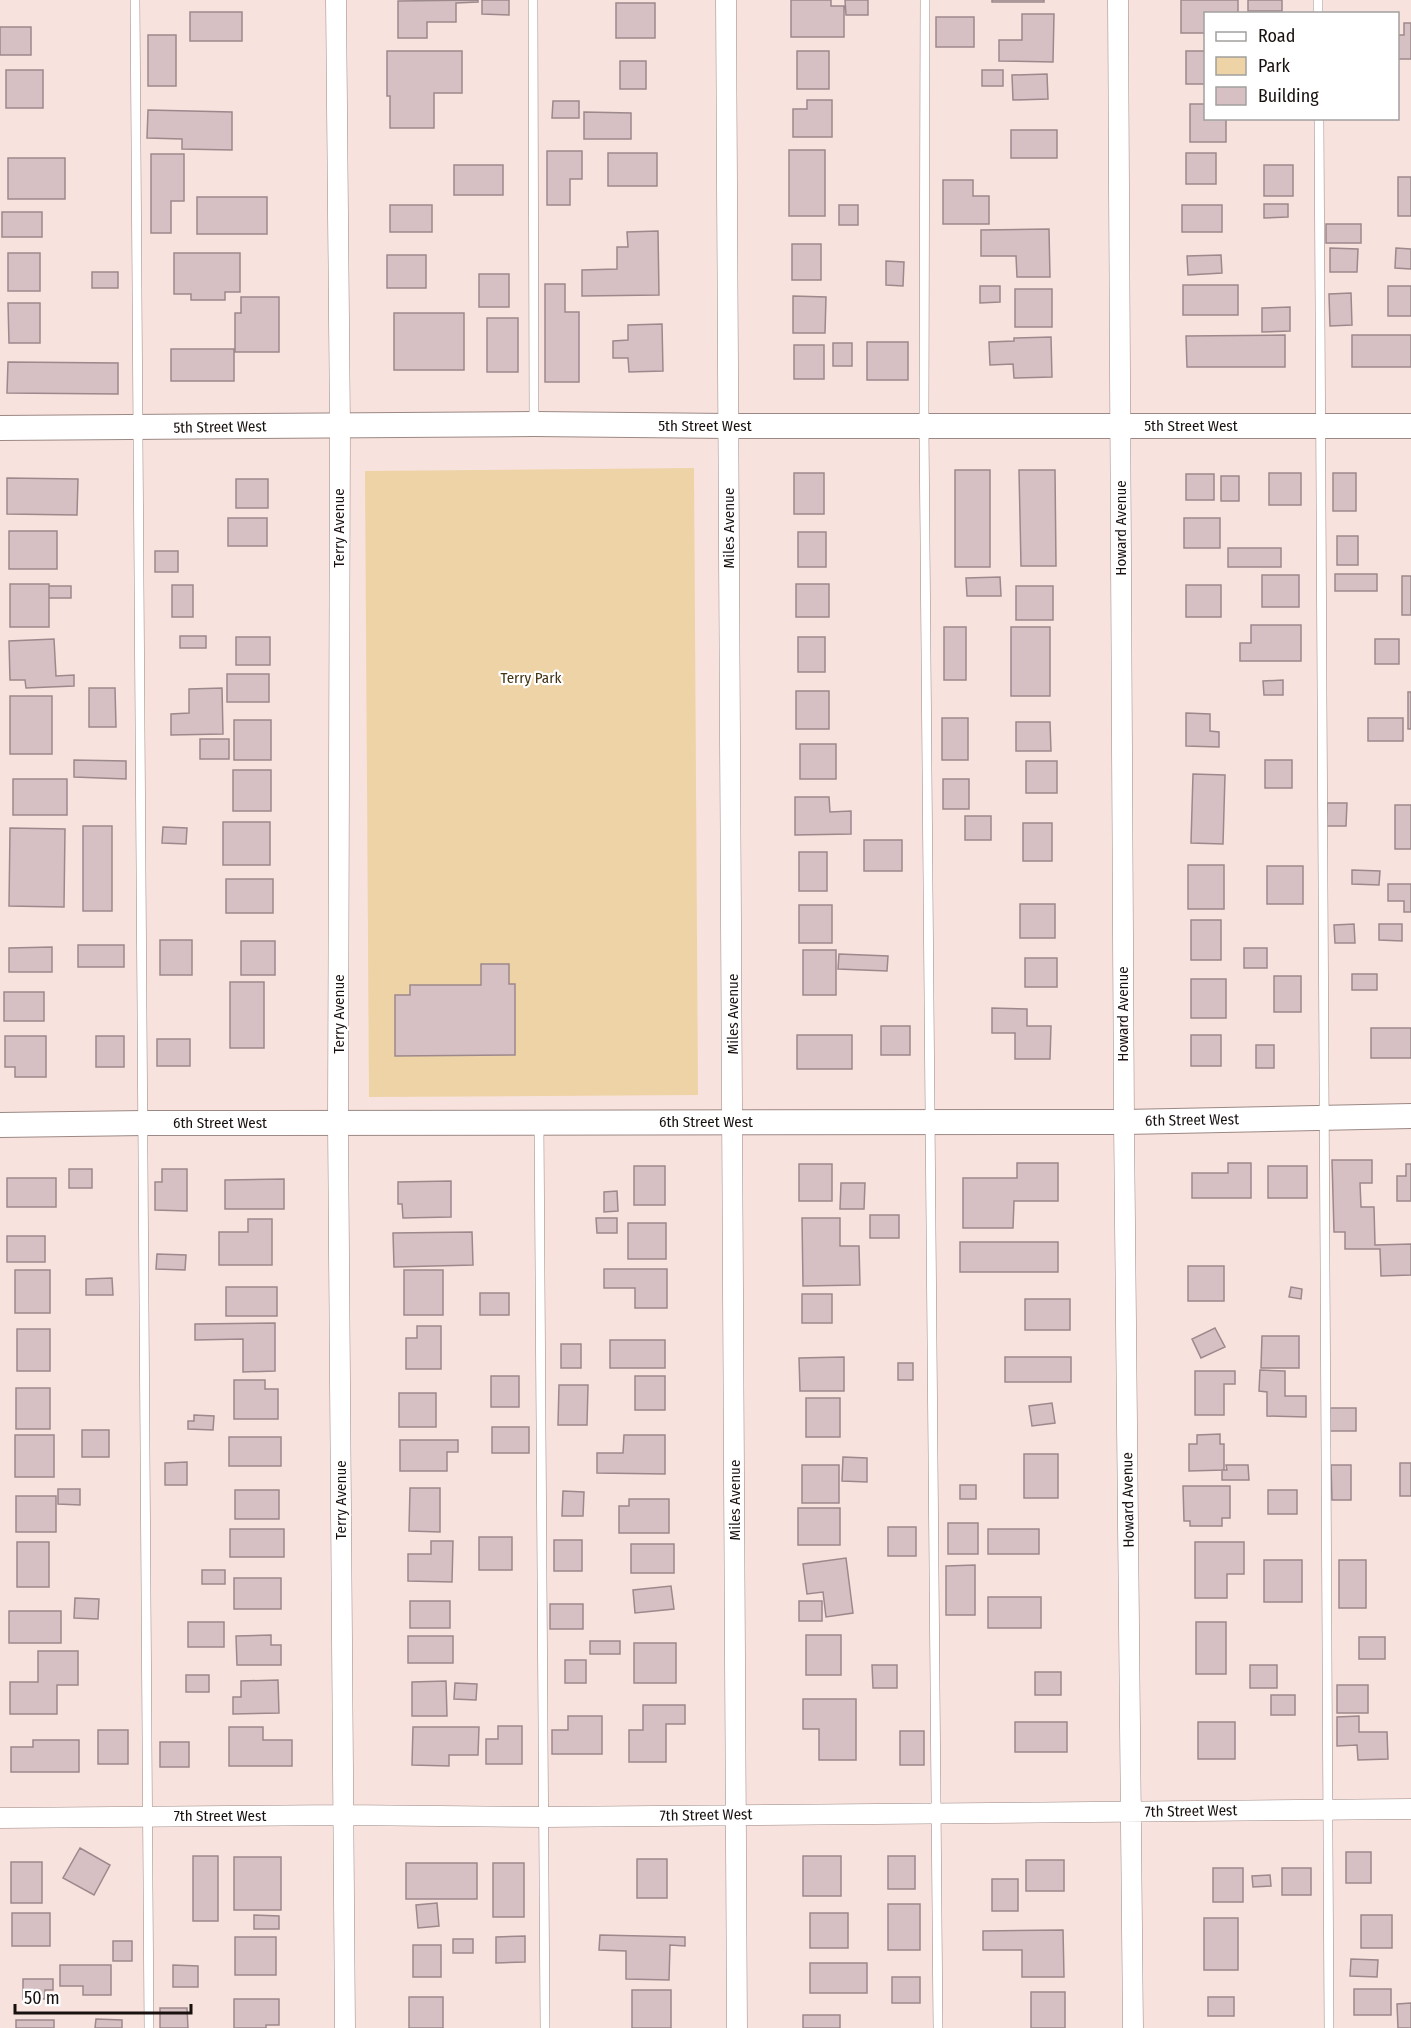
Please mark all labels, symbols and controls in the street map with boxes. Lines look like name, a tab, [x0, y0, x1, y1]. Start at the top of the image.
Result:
legend	[1204, 12, 1399, 120]
text: Road	[1258, 25, 1295, 47]
text: Park	[1258, 55, 1291, 77]
text: Building	[1258, 85, 1319, 107]
street label: 5th Street West	[173, 417, 267, 437]
street label: 5th Street West	[658, 417, 752, 435]
street label: 5th Street West	[1144, 417, 1238, 435]
street label: Howard Avenue	[1112, 480, 1130, 576]
street label: Terry Avenue	[330, 488, 348, 568]
street label: Miles Avenue	[720, 488, 738, 568]
park label: Terry Park	[501, 669, 561, 687]
street label: Howard Avenue	[1114, 966, 1132, 1062]
street label: Terry Avenue	[330, 974, 348, 1054]
street label: Miles Avenue	[724, 974, 742, 1054]
street label: 6th Street West	[1145, 1110, 1239, 1130]
street label: 6th Street West	[659, 1113, 753, 1131]
street label: 6th Street West	[173, 1114, 267, 1132]
street label: Howard Avenue	[1118, 1452, 1138, 1548]
street label: Terry Avenue	[332, 1460, 350, 1540]
street label: Miles Avenue	[726, 1460, 744, 1540]
street label: 7th Street West	[1145, 1801, 1238, 1821]
street label: 7th Street West	[660, 1805, 753, 1825]
street label: 7th Street West	[174, 1807, 266, 1825]
scale bar	[15, 1977, 190, 2015]
text: 50 m	[24, 1987, 60, 2009]

